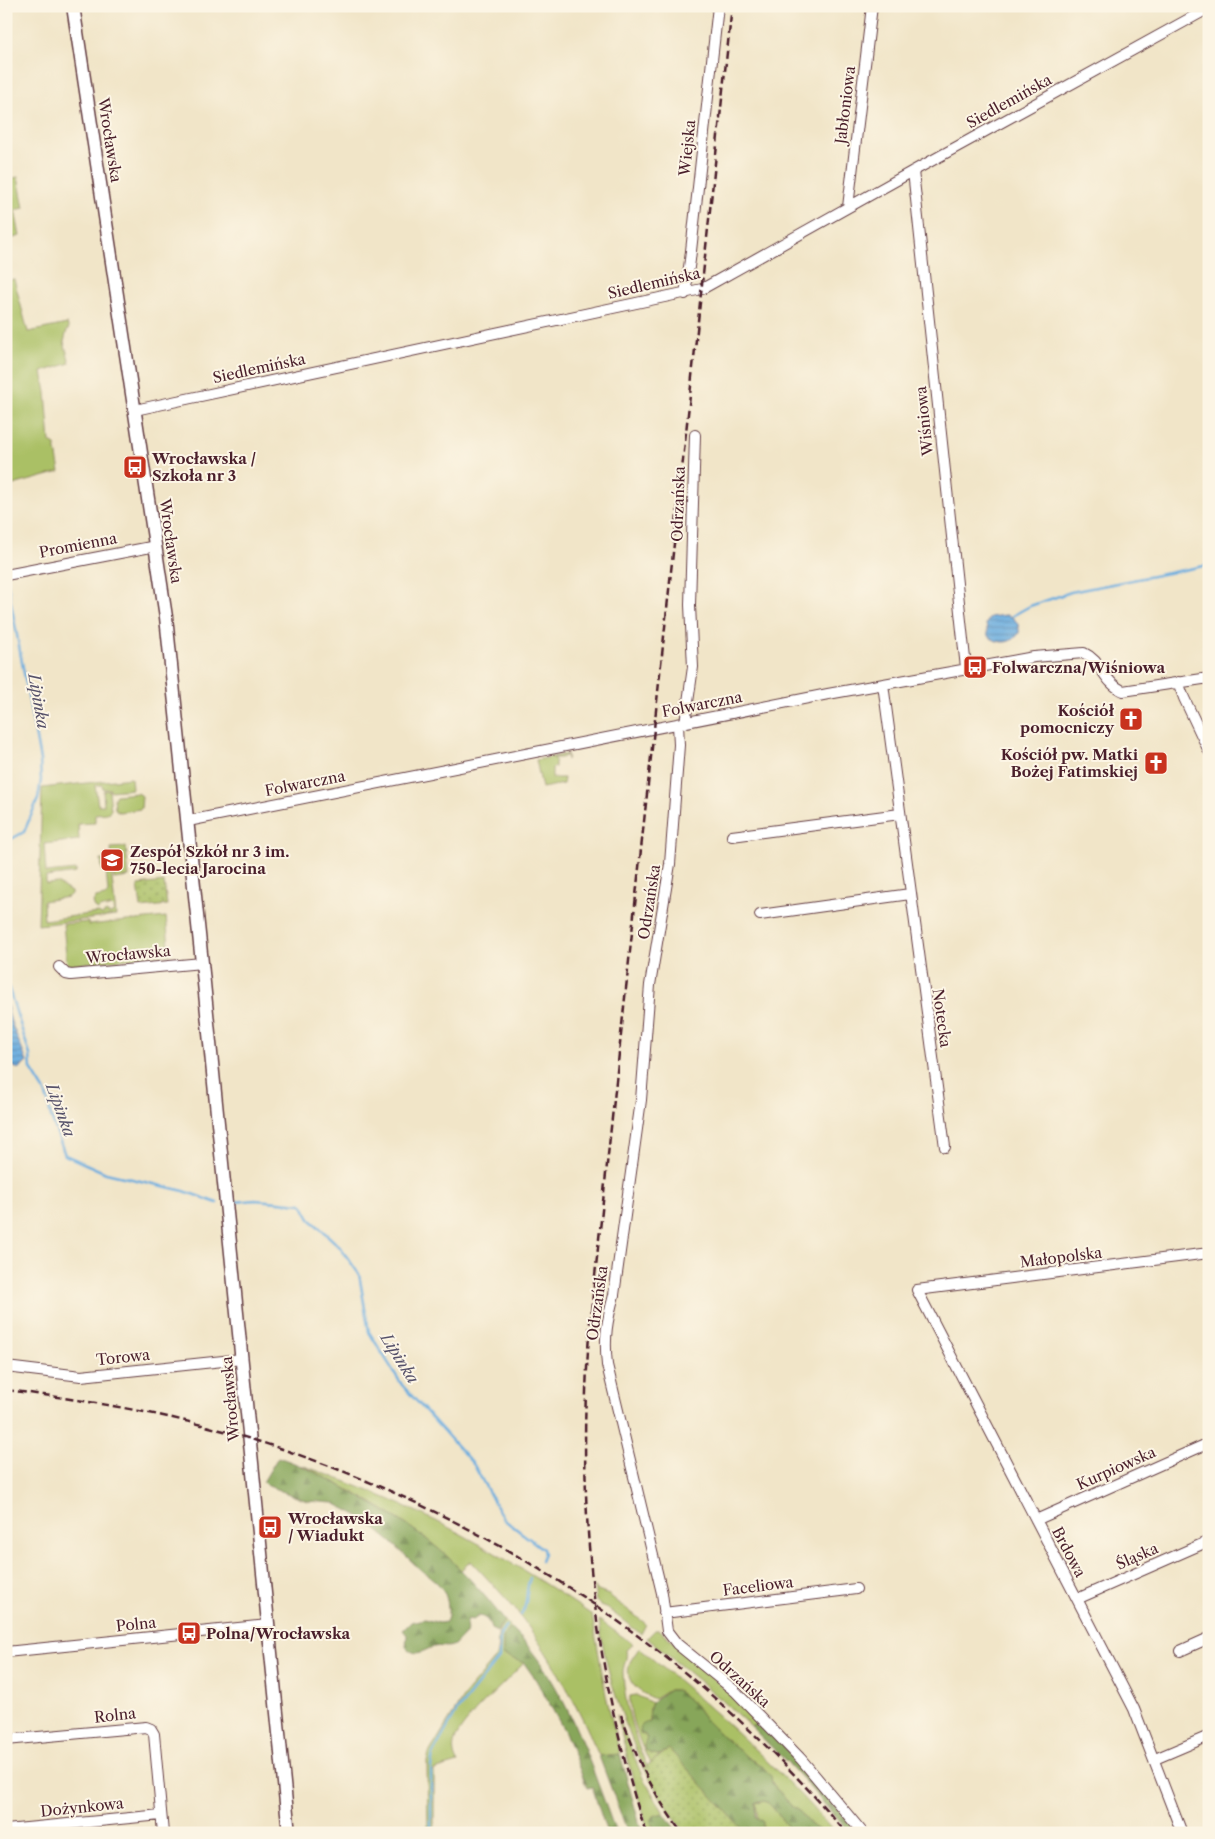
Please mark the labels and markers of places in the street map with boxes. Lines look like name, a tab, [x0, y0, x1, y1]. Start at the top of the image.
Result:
place label: Wrocławska / Szkoła nr 3	[151, 449, 256, 485]
bus stop icon: Wrocławska / Szkoła nr 3	[122, 454, 148, 480]
bus stop icon: Folwarczna/Wiśniowa	[962, 654, 988, 680]
place label: Folwarczna/Wiśniowa	[992, 658, 1165, 677]
place label: Kościół pomocniczy	[1020, 701, 1115, 737]
church icon: Kościół pomocniczy	[1118, 706, 1144, 732]
place label: Kościół pw. Matki Bożej Fatimskiej	[1001, 745, 1139, 781]
church icon: Kościół pw. Matki Bożej Fatimskiej	[1143, 750, 1169, 776]
place label: Zespół Szkół nr 3 im. 750-lecia Jarocina	[130, 842, 289, 878]
school or university icon: Zespół Szkół nr 3 im. 750-lecia Jarocina	[99, 847, 125, 873]
place label: Wrocławska / Wiadukt	[287, 1509, 383, 1545]
bus stop icon: Wrocławska / Wiadukt	[257, 1514, 283, 1540]
bus stop icon: Polna/Wrocławska	[176, 1620, 202, 1646]
place label: Polna/Wrocławska	[206, 1624, 351, 1643]

